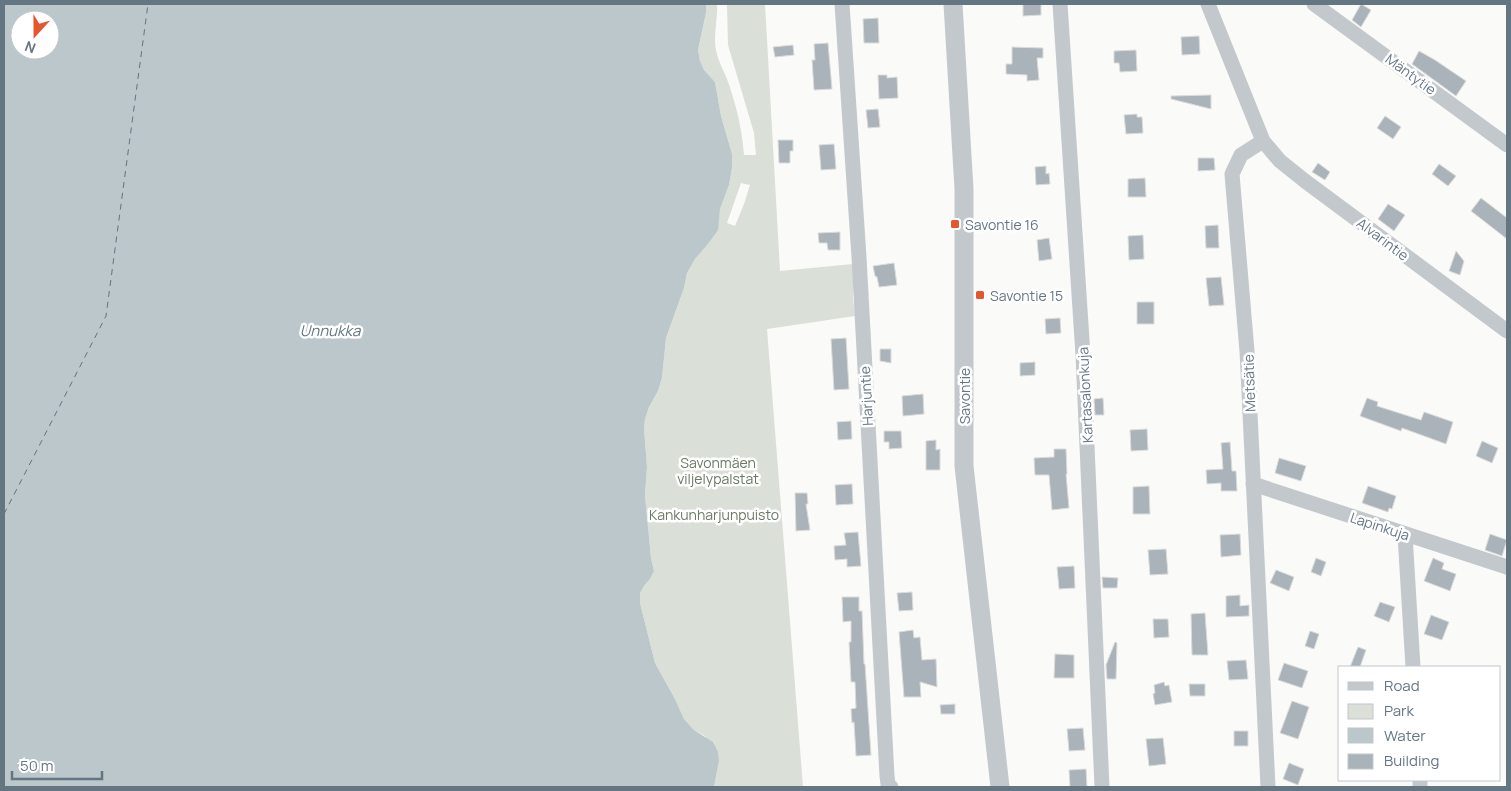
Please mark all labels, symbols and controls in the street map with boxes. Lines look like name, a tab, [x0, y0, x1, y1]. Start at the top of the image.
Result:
north arrow	[10, 10, 60, 60]
text: N	[22, 37, 38, 58]
street label: Mäntytie	[1382, 49, 1440, 99]
street label: Alvarintie	[1353, 213, 1413, 265]
place label: Savontie 16	[965, 215, 1039, 234]
marker: Savontie 16	[949, 218, 961, 230]
place label: Savontie 15	[990, 286, 1063, 305]
marker: Savontie 15	[974, 289, 986, 301]
water label: Unnukka	[300, 320, 361, 341]
street label: Kartasalonkuja	[1073, 347, 1097, 443]
street label: Metsätie	[1238, 354, 1260, 412]
street label: Harjuntie	[855, 366, 877, 426]
street label: Savontie	[955, 368, 974, 424]
park label: Savonmäen viljelypalstat	[677, 453, 759, 488]
park label: Kankunharjunpuisto	[649, 505, 779, 524]
street label: Lapinkuja	[1348, 507, 1412, 545]
legend	[1338, 666, 1501, 781]
text: Road	[1384, 675, 1420, 696]
text: Park	[1384, 700, 1414, 721]
text: Water	[1384, 725, 1426, 746]
scale bar	[12, 748, 102, 780]
text: Building	[1384, 750, 1439, 771]
text: 50 m	[20, 755, 54, 776]

